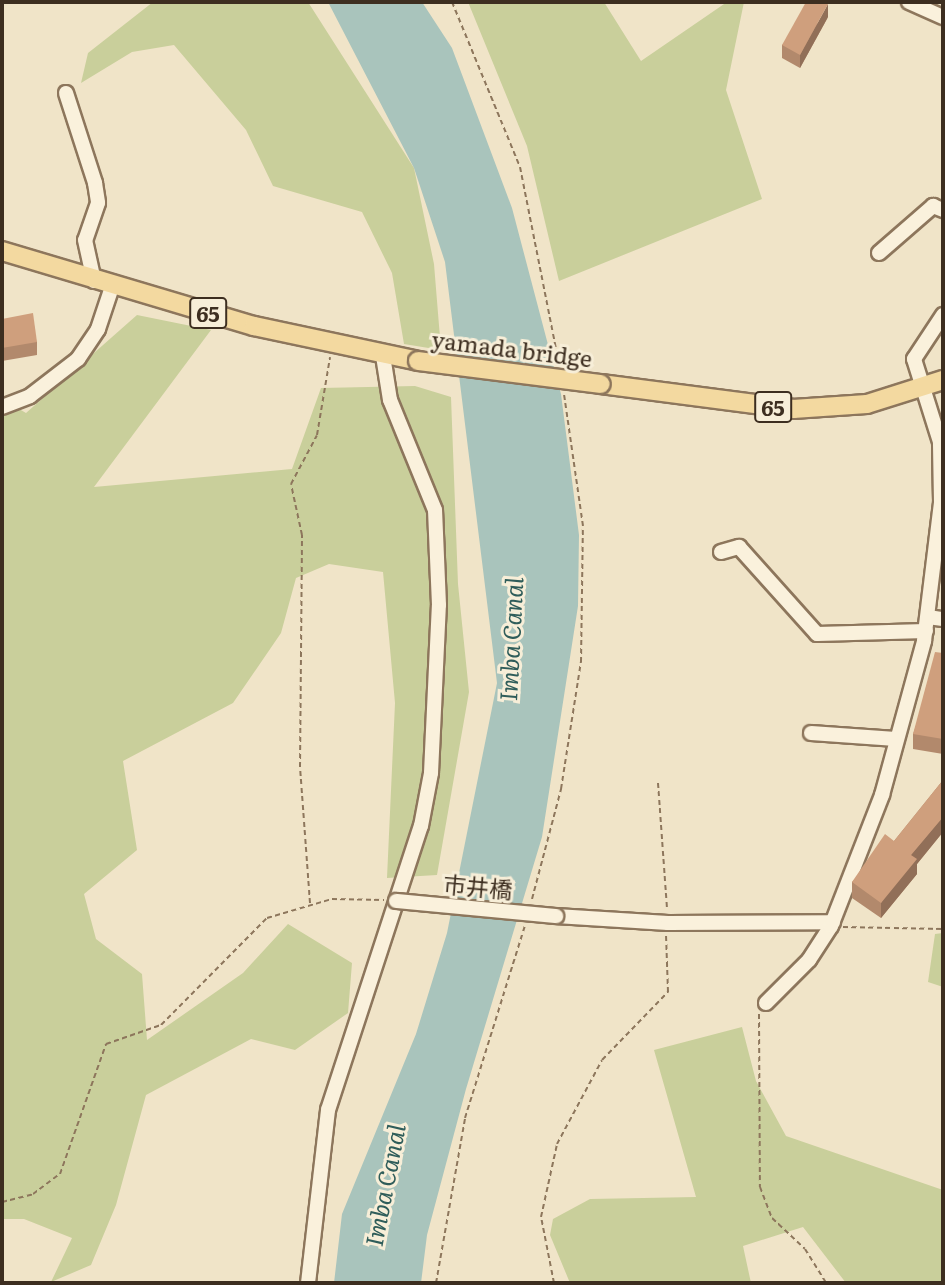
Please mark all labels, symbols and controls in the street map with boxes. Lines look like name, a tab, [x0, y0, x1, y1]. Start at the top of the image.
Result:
road number: 65	[189, 296, 227, 330]
street label: yamada bridge	[430, 324, 594, 372]
road number: 65	[754, 390, 792, 424]
water label: Imba Canal	[492, 576, 528, 702]
street label: 市井橋	[442, 869, 514, 903]
water label: Imba Canal	[358, 1121, 410, 1249]

